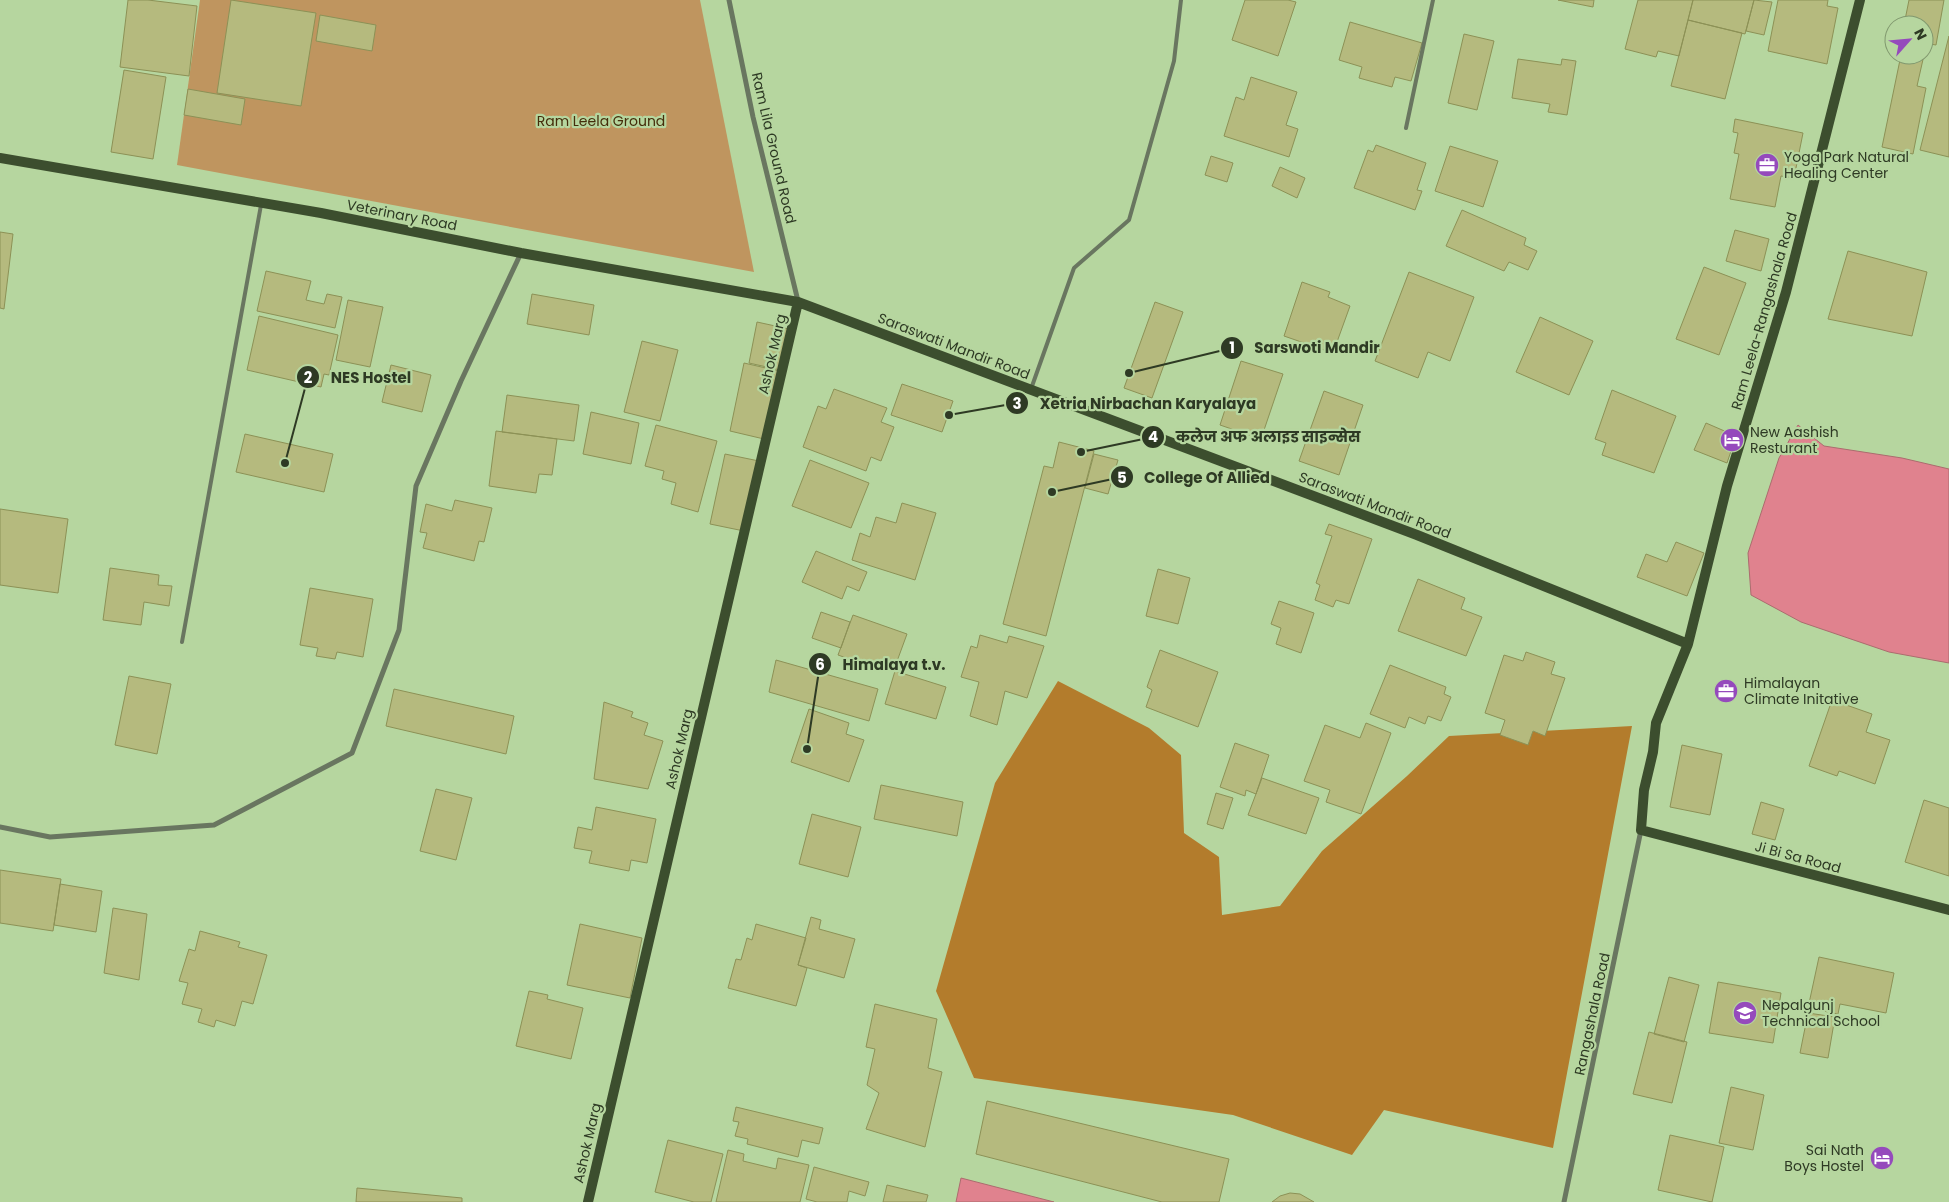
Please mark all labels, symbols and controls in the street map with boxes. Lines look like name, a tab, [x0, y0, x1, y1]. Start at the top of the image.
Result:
north arrow	[1884, 15, 1934, 65]
text: N	[1909, 25, 1932, 43]
street label: Ram Lila Ground Road	[747, 70, 801, 226]
park label: Ram Leela Ground	[537, 111, 665, 131]
place label: Yoga Park Natural Healing Center	[1784, 147, 1909, 183]
office icon: Yoga Park Natural Healing Center	[1754, 152, 1780, 178]
street label: Veterinary Road	[345, 194, 459, 236]
street label: Ram Leela-Rangashala Road	[1726, 210, 1802, 412]
street label: Saraswati Mandir Road	[875, 308, 1033, 384]
street label: Ashok Marg	[753, 312, 791, 396]
callout: Sarswoti Mandir	[1219, 333, 1390, 363]
text: 1	[1229, 337, 1235, 358]
text: Sarswoti Mandir	[1254, 337, 1380, 358]
callout: NES Hostel	[296, 362, 421, 392]
text: 2	[304, 367, 313, 388]
text: NES Hostel	[331, 367, 411, 388]
callout: Xetria Nirbachan Karyalaya	[1005, 388, 1266, 418]
text: 3	[1012, 393, 1022, 414]
text: Xetria Nirbachan Karyalaya	[1040, 393, 1256, 414]
callout: कलेज अफ अलाइड साइन्सेस	[1140, 422, 1370, 452]
place label: New Aashish Resturant	[1750, 422, 1839, 458]
text: 4	[1148, 426, 1158, 447]
text: कलेज अफ अलाइड साइन्सेस	[1175, 426, 1361, 447]
hotel icon: New Aashish Resturant	[1719, 427, 1745, 453]
callout: College Of Allied	[1109, 462, 1280, 492]
text: 5	[1117, 467, 1127, 488]
text: College Of Allied	[1144, 467, 1270, 488]
street label: Saraswati Mandir Road	[1296, 467, 1454, 543]
callout: Himalaya t.v.	[807, 649, 955, 679]
text: 6	[815, 654, 825, 675]
text: Himalaya t.v.	[843, 654, 945, 675]
place label: Himalayan Climate Initative	[1744, 673, 1859, 709]
office icon: Himalayan Climate Initative	[1713, 678, 1739, 704]
street label: Ashok Marg	[660, 707, 698, 791]
street label: Ji Bi Sa Road	[1753, 836, 1843, 878]
street label: Rangashala Road	[1569, 951, 1615, 1077]
place label: Nepalgunj Technical School	[1762, 995, 1880, 1031]
school or university icon: Nepalgunj Technical School	[1732, 1000, 1758, 1026]
street label: Ashok Marg	[568, 1101, 606, 1185]
place label: Sai Nath Boys Hostel	[1784, 1140, 1864, 1176]
hotel icon: Sai Nath Boys Hostel	[1869, 1145, 1895, 1171]

